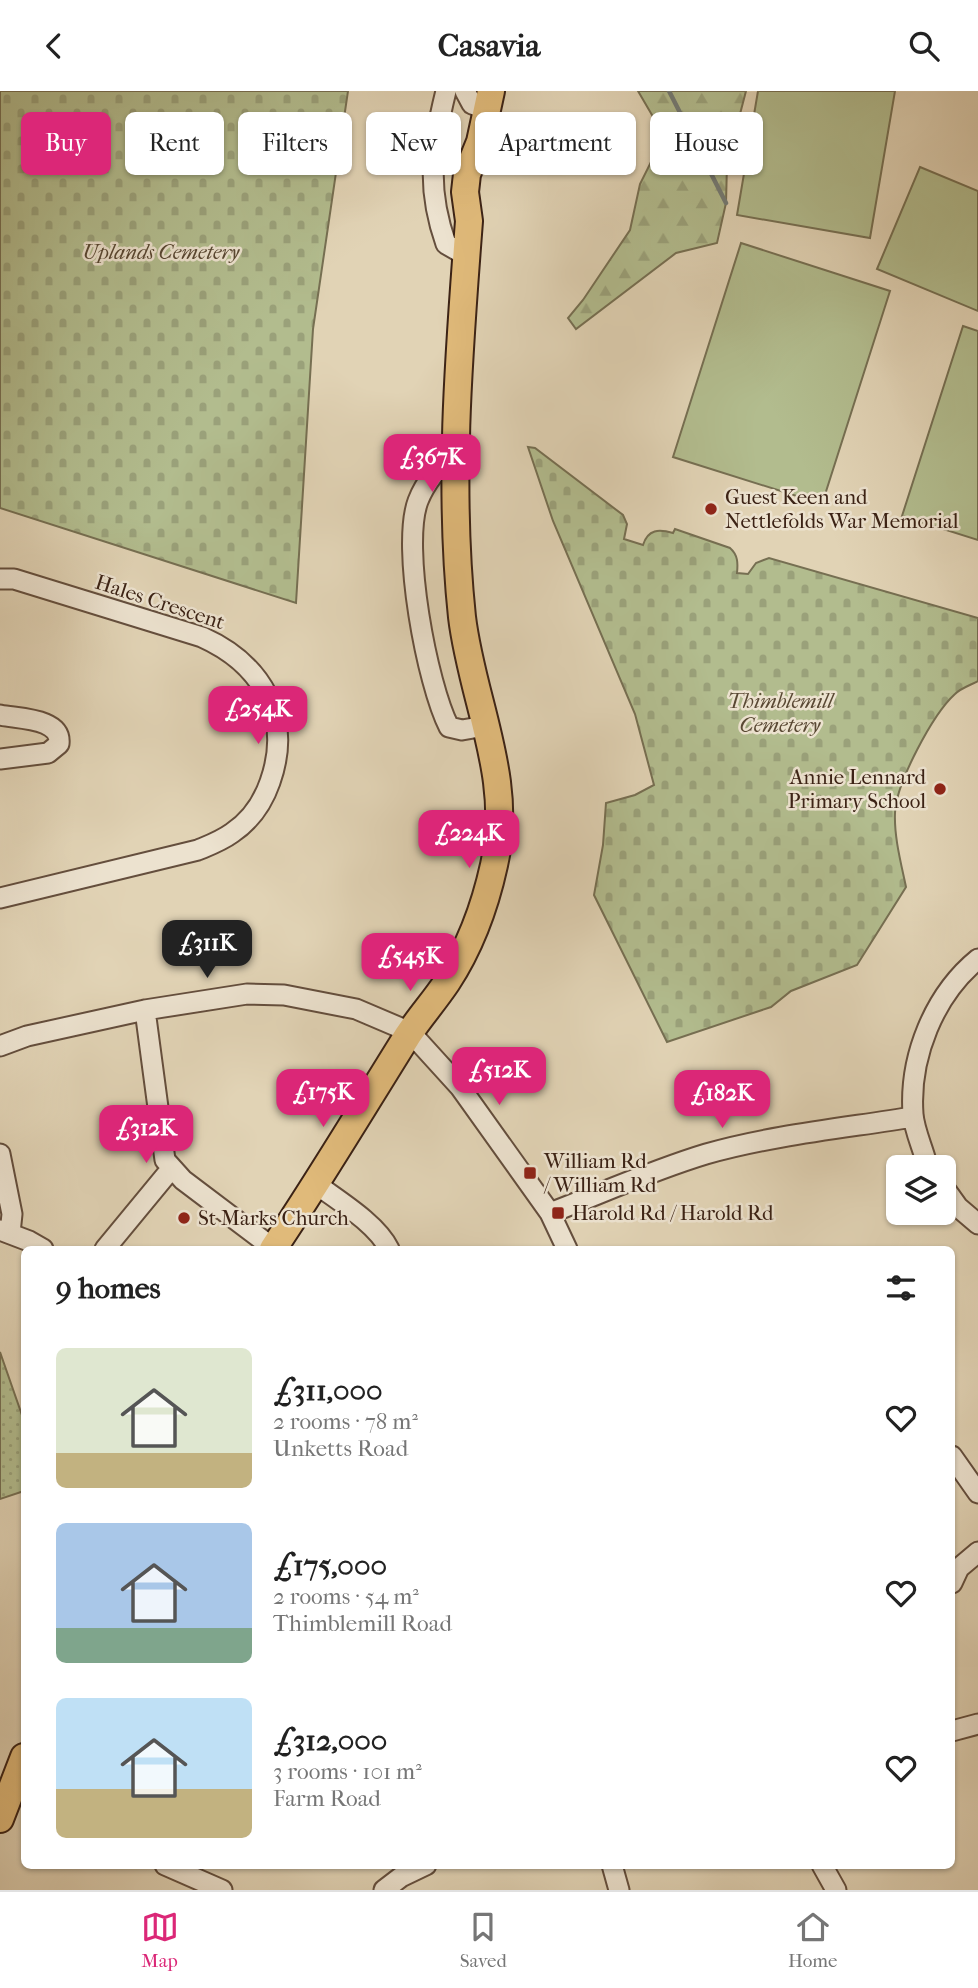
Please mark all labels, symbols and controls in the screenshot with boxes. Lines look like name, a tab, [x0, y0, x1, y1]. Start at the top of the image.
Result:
icon: back	[35, 27, 73, 65]
text: Casavia	[438, 27, 540, 64]
icon: search	[905, 27, 943, 65]
chip: Buy	[21, 112, 111, 175]
chip: Rent	[125, 112, 224, 175]
chip: Filters	[238, 112, 352, 175]
chip: New	[366, 112, 461, 175]
chip: Apartment	[475, 112, 636, 175]
chip: House	[650, 112, 763, 175]
park label: Uplands Cemetery	[83, 240, 241, 264]
pin: £367K	[383, 435, 481, 494]
text: £367K	[400, 443, 464, 470]
place label: Guest Keen and Nettlefolds War Memorial	[725, 485, 959, 533]
marker: Guest Keen and Nettlefolds War Memorial	[703, 501, 719, 517]
street label: Hales Crescent	[92, 570, 228, 634]
pin: £254K	[209, 687, 307, 746]
park label: Thimblemill Cemetery	[727, 689, 836, 737]
text: £254K	[224, 695, 292, 722]
place label: Annie Lennard Primary School	[788, 765, 927, 813]
marker: Annie Lennard Primary School	[932, 781, 948, 797]
pin: £224K	[420, 811, 518, 870]
text: £224K	[434, 819, 504, 846]
pin: £311K	[158, 921, 256, 980]
text: £311K	[178, 929, 236, 956]
pin: £545K	[361, 933, 459, 993]
text: £545K	[378, 942, 442, 969]
pin: £512K	[450, 1047, 548, 1107]
text: £512K	[468, 1056, 530, 1083]
pin: £175K	[274, 1069, 372, 1129]
pin: £182K	[673, 1070, 771, 1130]
text: £175K	[292, 1078, 354, 1105]
text: £182K	[690, 1079, 754, 1106]
pin: £312K	[97, 1105, 195, 1165]
text: £312K	[115, 1114, 177, 1141]
place label: William Rd / William Rd	[543, 1149, 657, 1197]
map controls	[886, 1155, 956, 1225]
button: layers	[886, 1155, 956, 1225]
marker: William Rd / William Rd	[522, 1165, 538, 1181]
place label: Harold Rd / Harold Rd	[572, 1201, 774, 1225]
marker: Harold Rd / Harold Rd	[550, 1205, 566, 1221]
place label: St Marks Church	[198, 1206, 349, 1230]
marker: St Marks Church	[176, 1210, 192, 1226]
icon: filters	[882, 1269, 920, 1307]
text: 9 homes	[56, 1271, 161, 1306]
text: £311,000	[273, 1373, 383, 1408]
icon: home	[112, 1376, 196, 1460]
icon: heart	[882, 1399, 920, 1437]
text: 2 rooms · 78 m²	[273, 1408, 418, 1435]
text: Unketts Road	[273, 1435, 408, 1462]
text: £175,000	[273, 1548, 387, 1583]
icon: home	[112, 1551, 196, 1635]
icon: heart	[882, 1574, 920, 1612]
text: 2 rooms · 54 m²	[273, 1583, 419, 1610]
text: Thimblemill Road	[273, 1610, 452, 1637]
text: £312,000	[273, 1723, 387, 1758]
icon: home	[112, 1726, 196, 1810]
icon: heart	[882, 1749, 920, 1787]
text: 3 rooms · 101 m²	[273, 1758, 422, 1785]
text: Farm Road	[273, 1785, 381, 1812]
tab: Map	[141, 1908, 179, 1972]
tab: Saved	[460, 1908, 507, 1972]
tab: Home	[788, 1908, 837, 1972]

